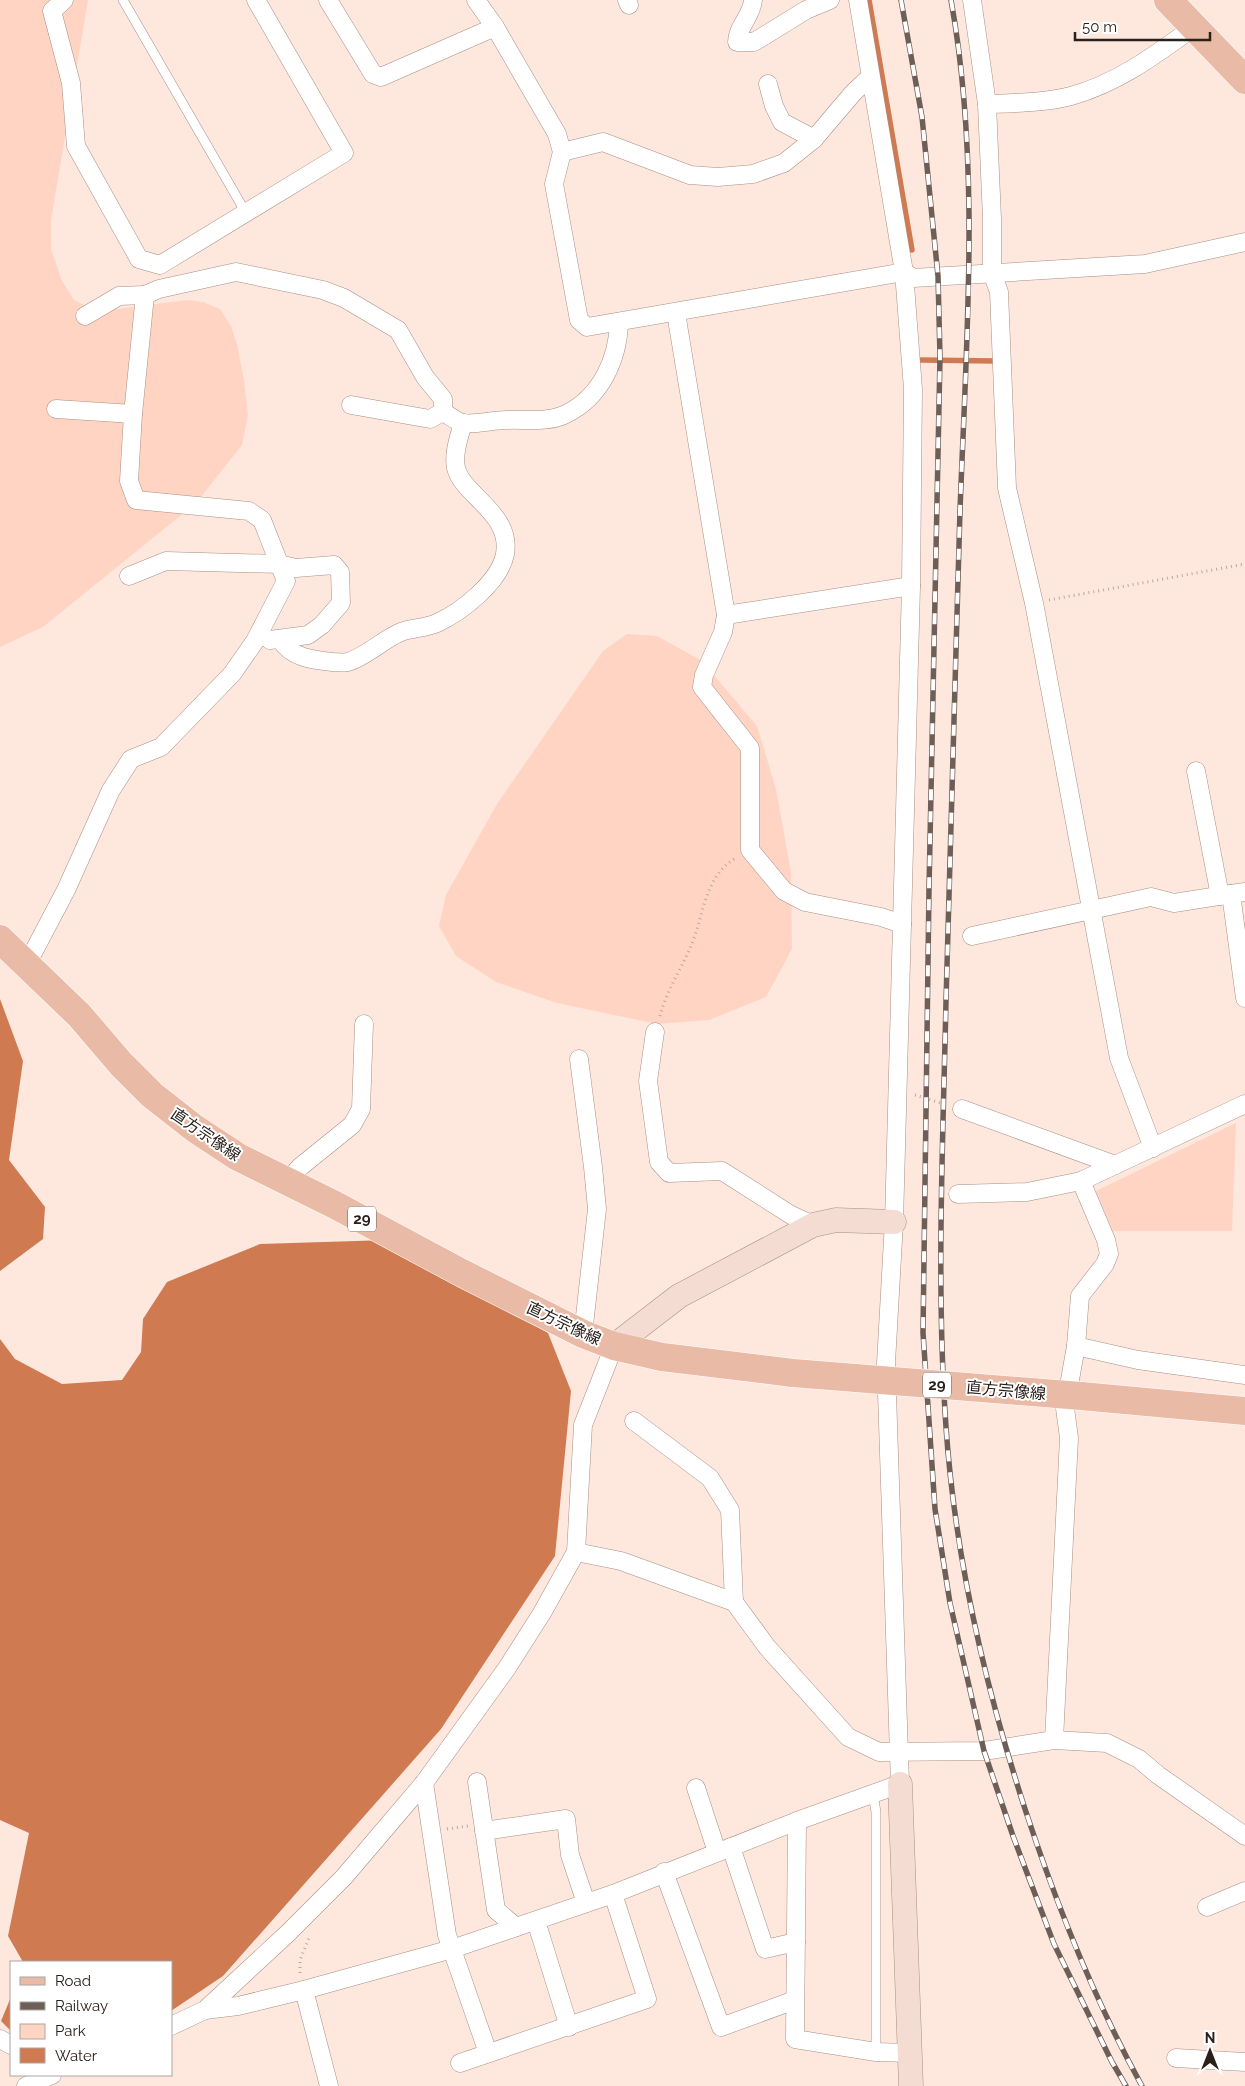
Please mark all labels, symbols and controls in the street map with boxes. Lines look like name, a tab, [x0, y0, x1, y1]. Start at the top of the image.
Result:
scale bar	[1075, 10, 1210, 42]
text: 50 m	[1082, 18, 1117, 36]
street label: 直方宗像線	[167, 1104, 244, 1165]
road number: 29	[348, 1206, 376, 1232]
street label: 直方宗像線	[524, 1298, 604, 1349]
road number: 29	[923, 1372, 951, 1398]
street label: 直方宗像線	[965, 1378, 1047, 1403]
legend	[10, 1961, 172, 2076]
text: Road	[55, 1972, 91, 1990]
text: Railway	[55, 1997, 108, 2015]
text: Park	[55, 2022, 86, 2040]
north arrow	[1185, 2026, 1235, 2076]
text: N	[1205, 2030, 1215, 2046]
text: Water	[55, 2047, 98, 2065]

